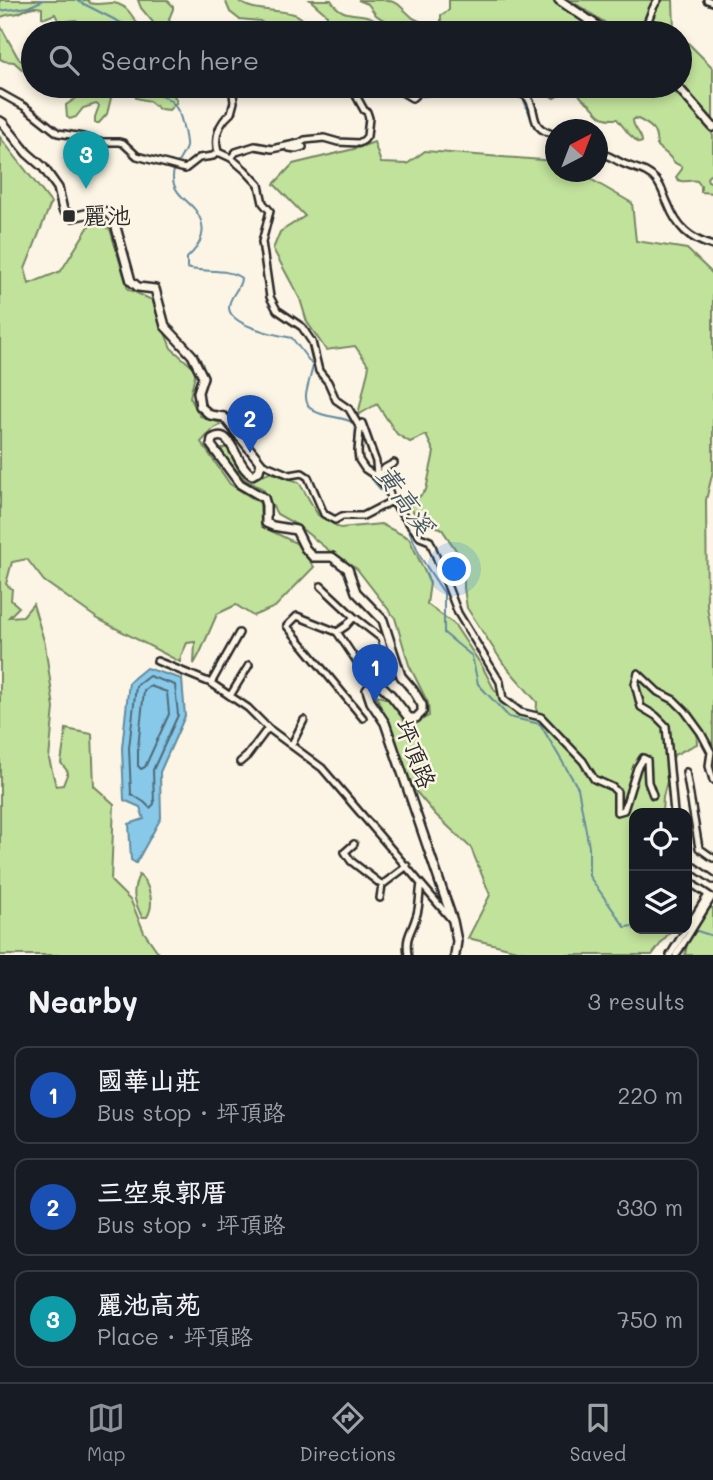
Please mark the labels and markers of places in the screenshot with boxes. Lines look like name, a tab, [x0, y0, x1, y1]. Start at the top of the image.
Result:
pin: 3	[63, 131, 109, 189]
place label: 麗池	[83, 199, 131, 230]
marker: 麗池	[61, 208, 77, 224]
pin: 2	[227, 395, 273, 453]
pin: 1	[352, 644, 398, 702]

